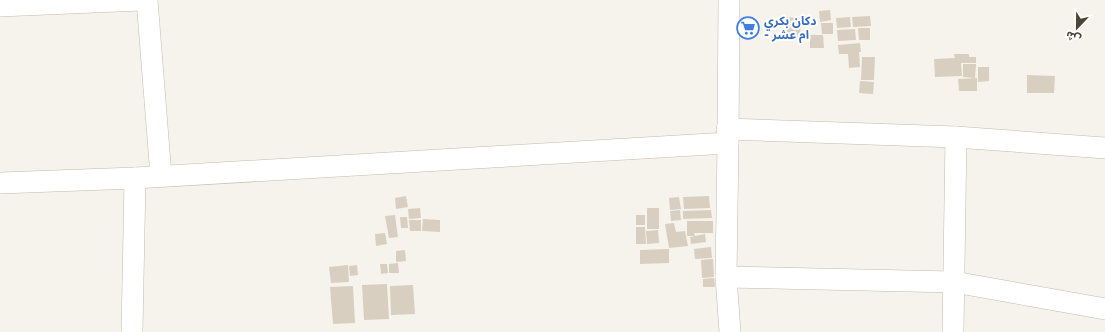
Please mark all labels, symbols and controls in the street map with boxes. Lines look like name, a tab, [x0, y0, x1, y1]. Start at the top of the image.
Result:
north arrow	[1057, 8, 1097, 48]
place label: دكان بكري - ام عشر	[764, 14, 816, 44]
supermarket icon: دكان بكري - ام عشر	[735, 15, 761, 41]
text: ش	[1064, 28, 1083, 46]

